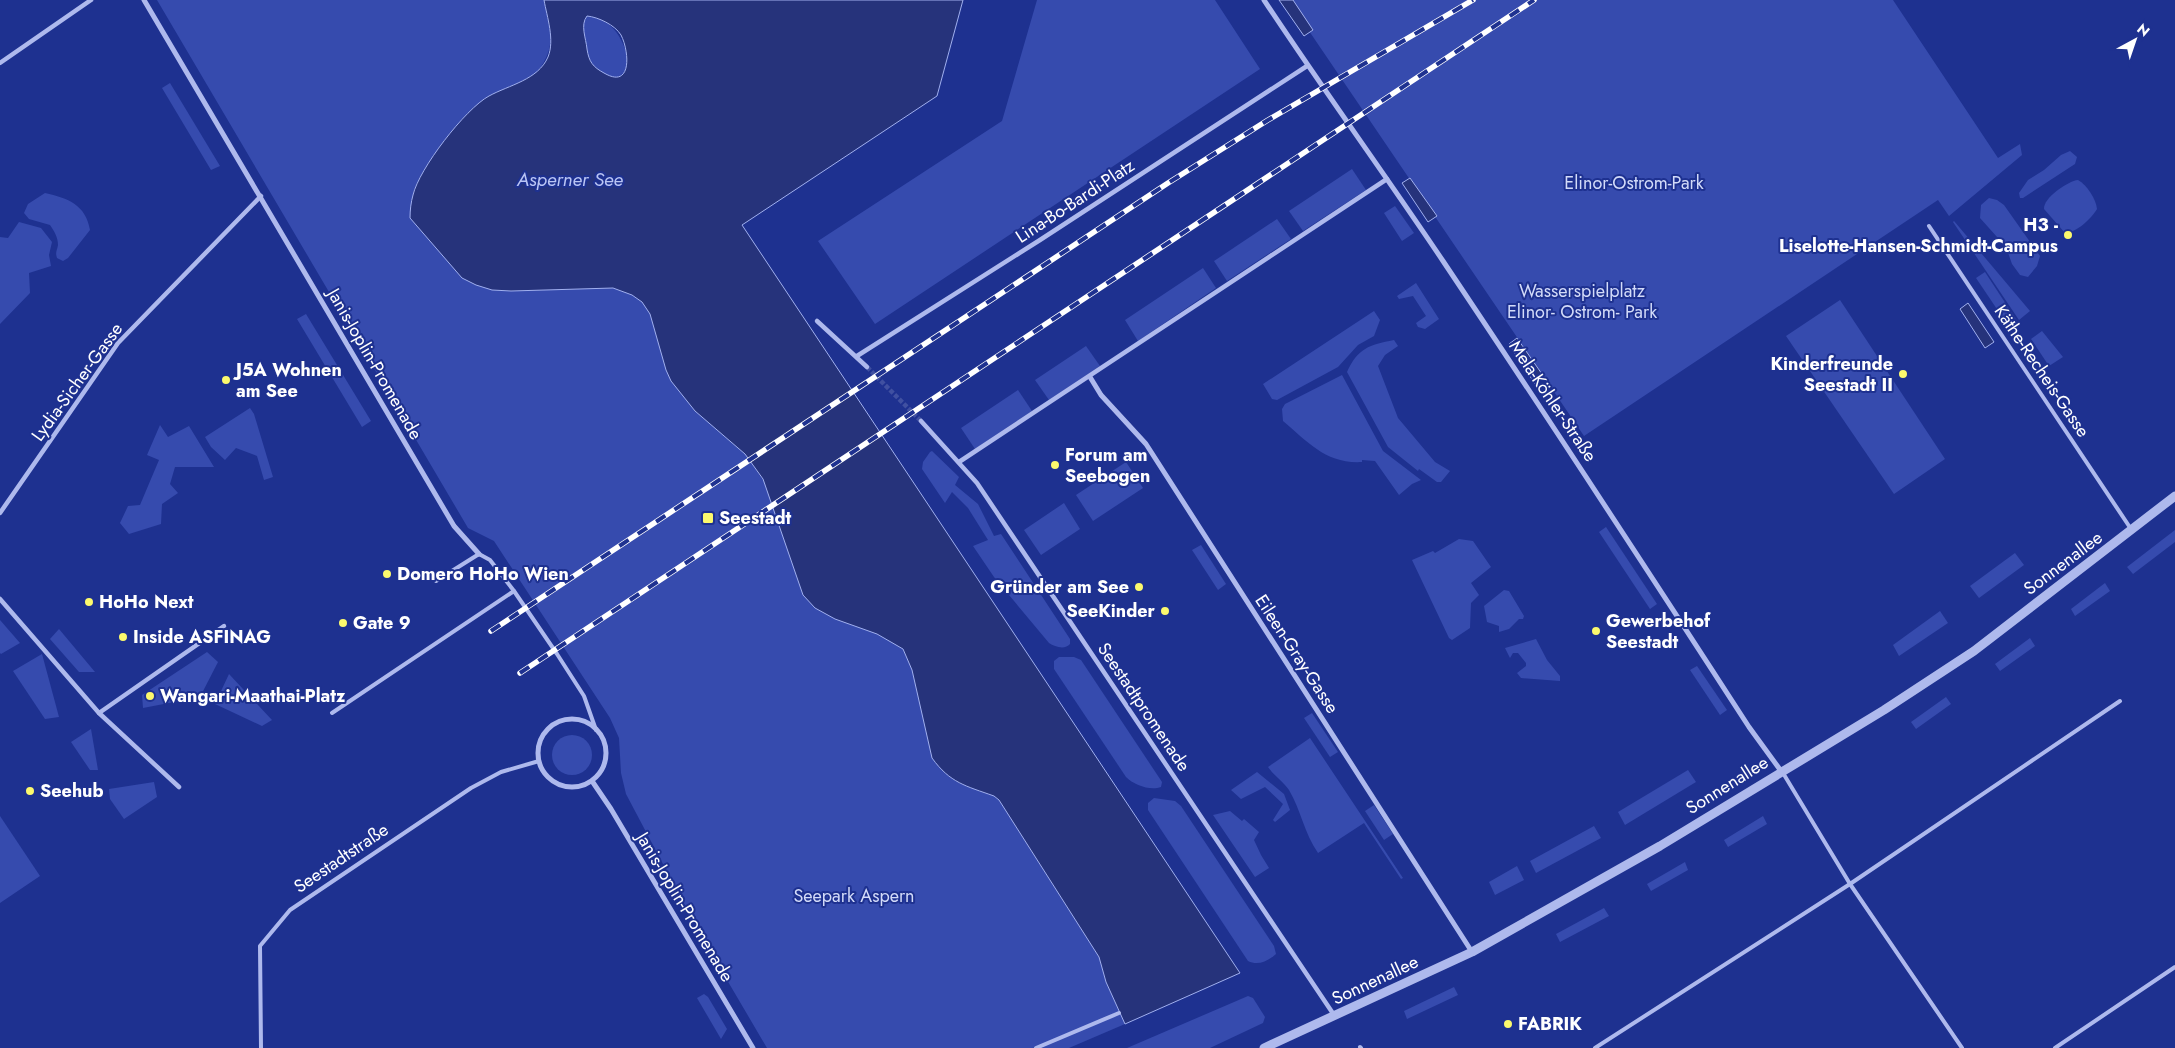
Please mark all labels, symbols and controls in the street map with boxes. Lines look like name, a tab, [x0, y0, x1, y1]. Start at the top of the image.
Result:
north arrow	[2110, 15, 2160, 65]
text: N	[2133, 19, 2154, 41]
street label: Lina-Bo-Bardi-Platz	[1010, 152, 1140, 249]
water label: Asperner See	[516, 166, 624, 193]
park label: Elinor-Ostrom-Park	[1564, 170, 1704, 196]
place label: H3 - Liselotte-Hansen-Schmidt-Campus	[1779, 212, 2058, 259]
marker: H3 - Liselotte-Hansen-Schmidt-Campus	[2062, 229, 2074, 241]
park label: Wasserspielplatz Elinor- Ostrom- Park	[1507, 278, 1657, 325]
street label: Janis-Joplin-Promenade	[320, 282, 429, 444]
street label: Käthe-Recheis-Gasse	[1988, 300, 2096, 442]
street label: Lydia-Sicher-Gasse	[25, 317, 129, 447]
street label: Mela-Köhler-Straße	[1503, 335, 1603, 467]
place label: Kinderfreunde Seestadt II	[1771, 351, 1893, 398]
place label: J5A Wohnen am See	[233, 357, 342, 404]
marker: Kinderfreunde Seestadt II	[1897, 368, 1909, 380]
marker: J5A Wohnen am See	[220, 374, 232, 386]
place label: Forum am Seebogen	[1065, 442, 1150, 489]
marker: Forum am Seebogen	[1049, 459, 1061, 471]
place label: Seestadt	[719, 505, 792, 531]
marker: Seestadt	[701, 511, 715, 525]
street label: Sonnenallee	[2018, 525, 2108, 601]
place label: Domero HoHo Wien	[397, 561, 569, 587]
marker: Domero HoHo Wien	[381, 568, 393, 580]
place label: Gründer am See	[990, 574, 1129, 600]
marker: Gründer am See	[1133, 581, 1145, 593]
place label: HoHo Next	[99, 589, 194, 615]
street label: Eileen-Gray-Gasse	[1249, 589, 1345, 719]
marker: HoHo Next	[83, 596, 95, 608]
place label: SeeKinder	[1066, 598, 1156, 624]
marker: SeeKinder	[1159, 605, 1171, 617]
place label: Gewerbehof Seestadt	[1606, 608, 1711, 655]
place label: Gate 9	[353, 610, 411, 636]
marker: Gate 9	[337, 617, 349, 629]
place label: Inside ASFINAG	[133, 624, 271, 650]
marker: Gewerbehof Seestadt	[1590, 625, 1602, 637]
marker: Inside ASFINAG	[117, 631, 129, 643]
street label: Seestadtpromenade	[1091, 637, 1197, 777]
place label: Wangari-Maathai-Platz	[160, 683, 346, 709]
marker: Wangari-Maathai-Platz	[144, 690, 156, 702]
street label: Sonnenallee	[1681, 749, 1773, 821]
place label: Seehub	[40, 778, 104, 804]
marker: Seehub	[24, 785, 36, 797]
street label: Seestadtstraße	[289, 817, 393, 899]
street label: Janis-Joplin-Promenade	[629, 825, 740, 987]
park label: Seepark Aspern	[793, 883, 915, 909]
street label: Sonnenallee	[1327, 949, 1423, 1011]
place label: FABRIK	[1518, 1011, 1582, 1037]
marker: FABRIK	[1502, 1018, 1514, 1030]

